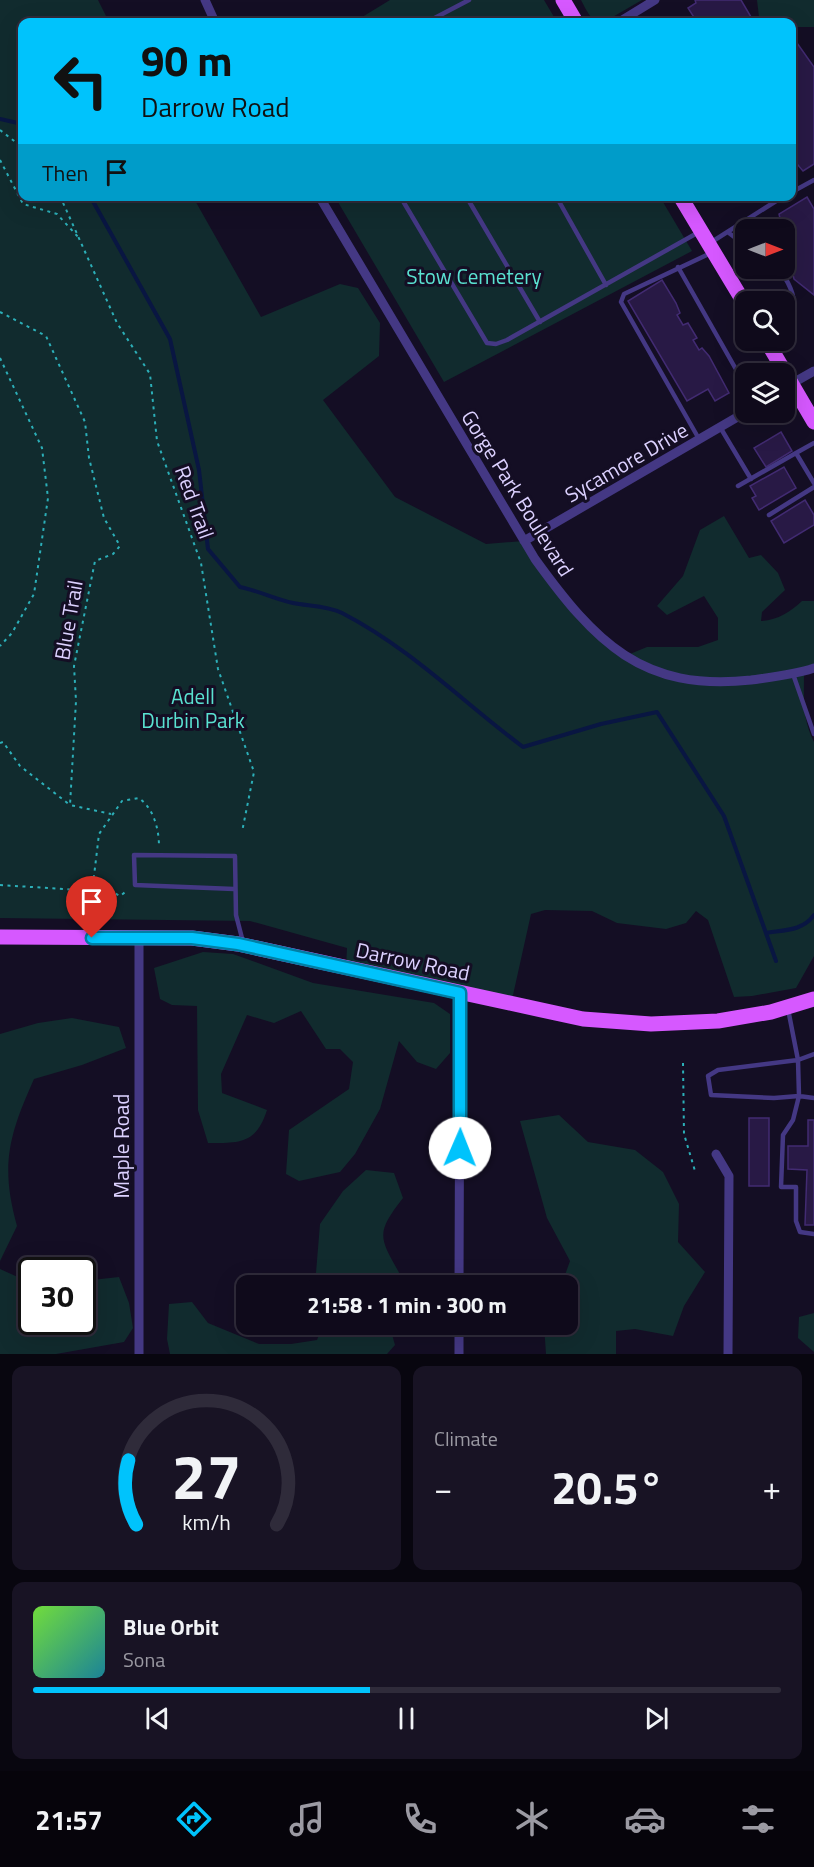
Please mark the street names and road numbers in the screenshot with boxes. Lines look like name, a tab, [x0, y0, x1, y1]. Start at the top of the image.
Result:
street label: Gorge Park Boulevard	[454, 404, 582, 582]
street label: Sycamore Drive	[558, 414, 694, 510]
street label: Red Trail	[167, 461, 223, 543]
street label: Blue Trail	[45, 578, 91, 662]
street label: Darrow Road	[353, 933, 473, 989]
street label: Maple Road	[105, 1094, 137, 1198]

